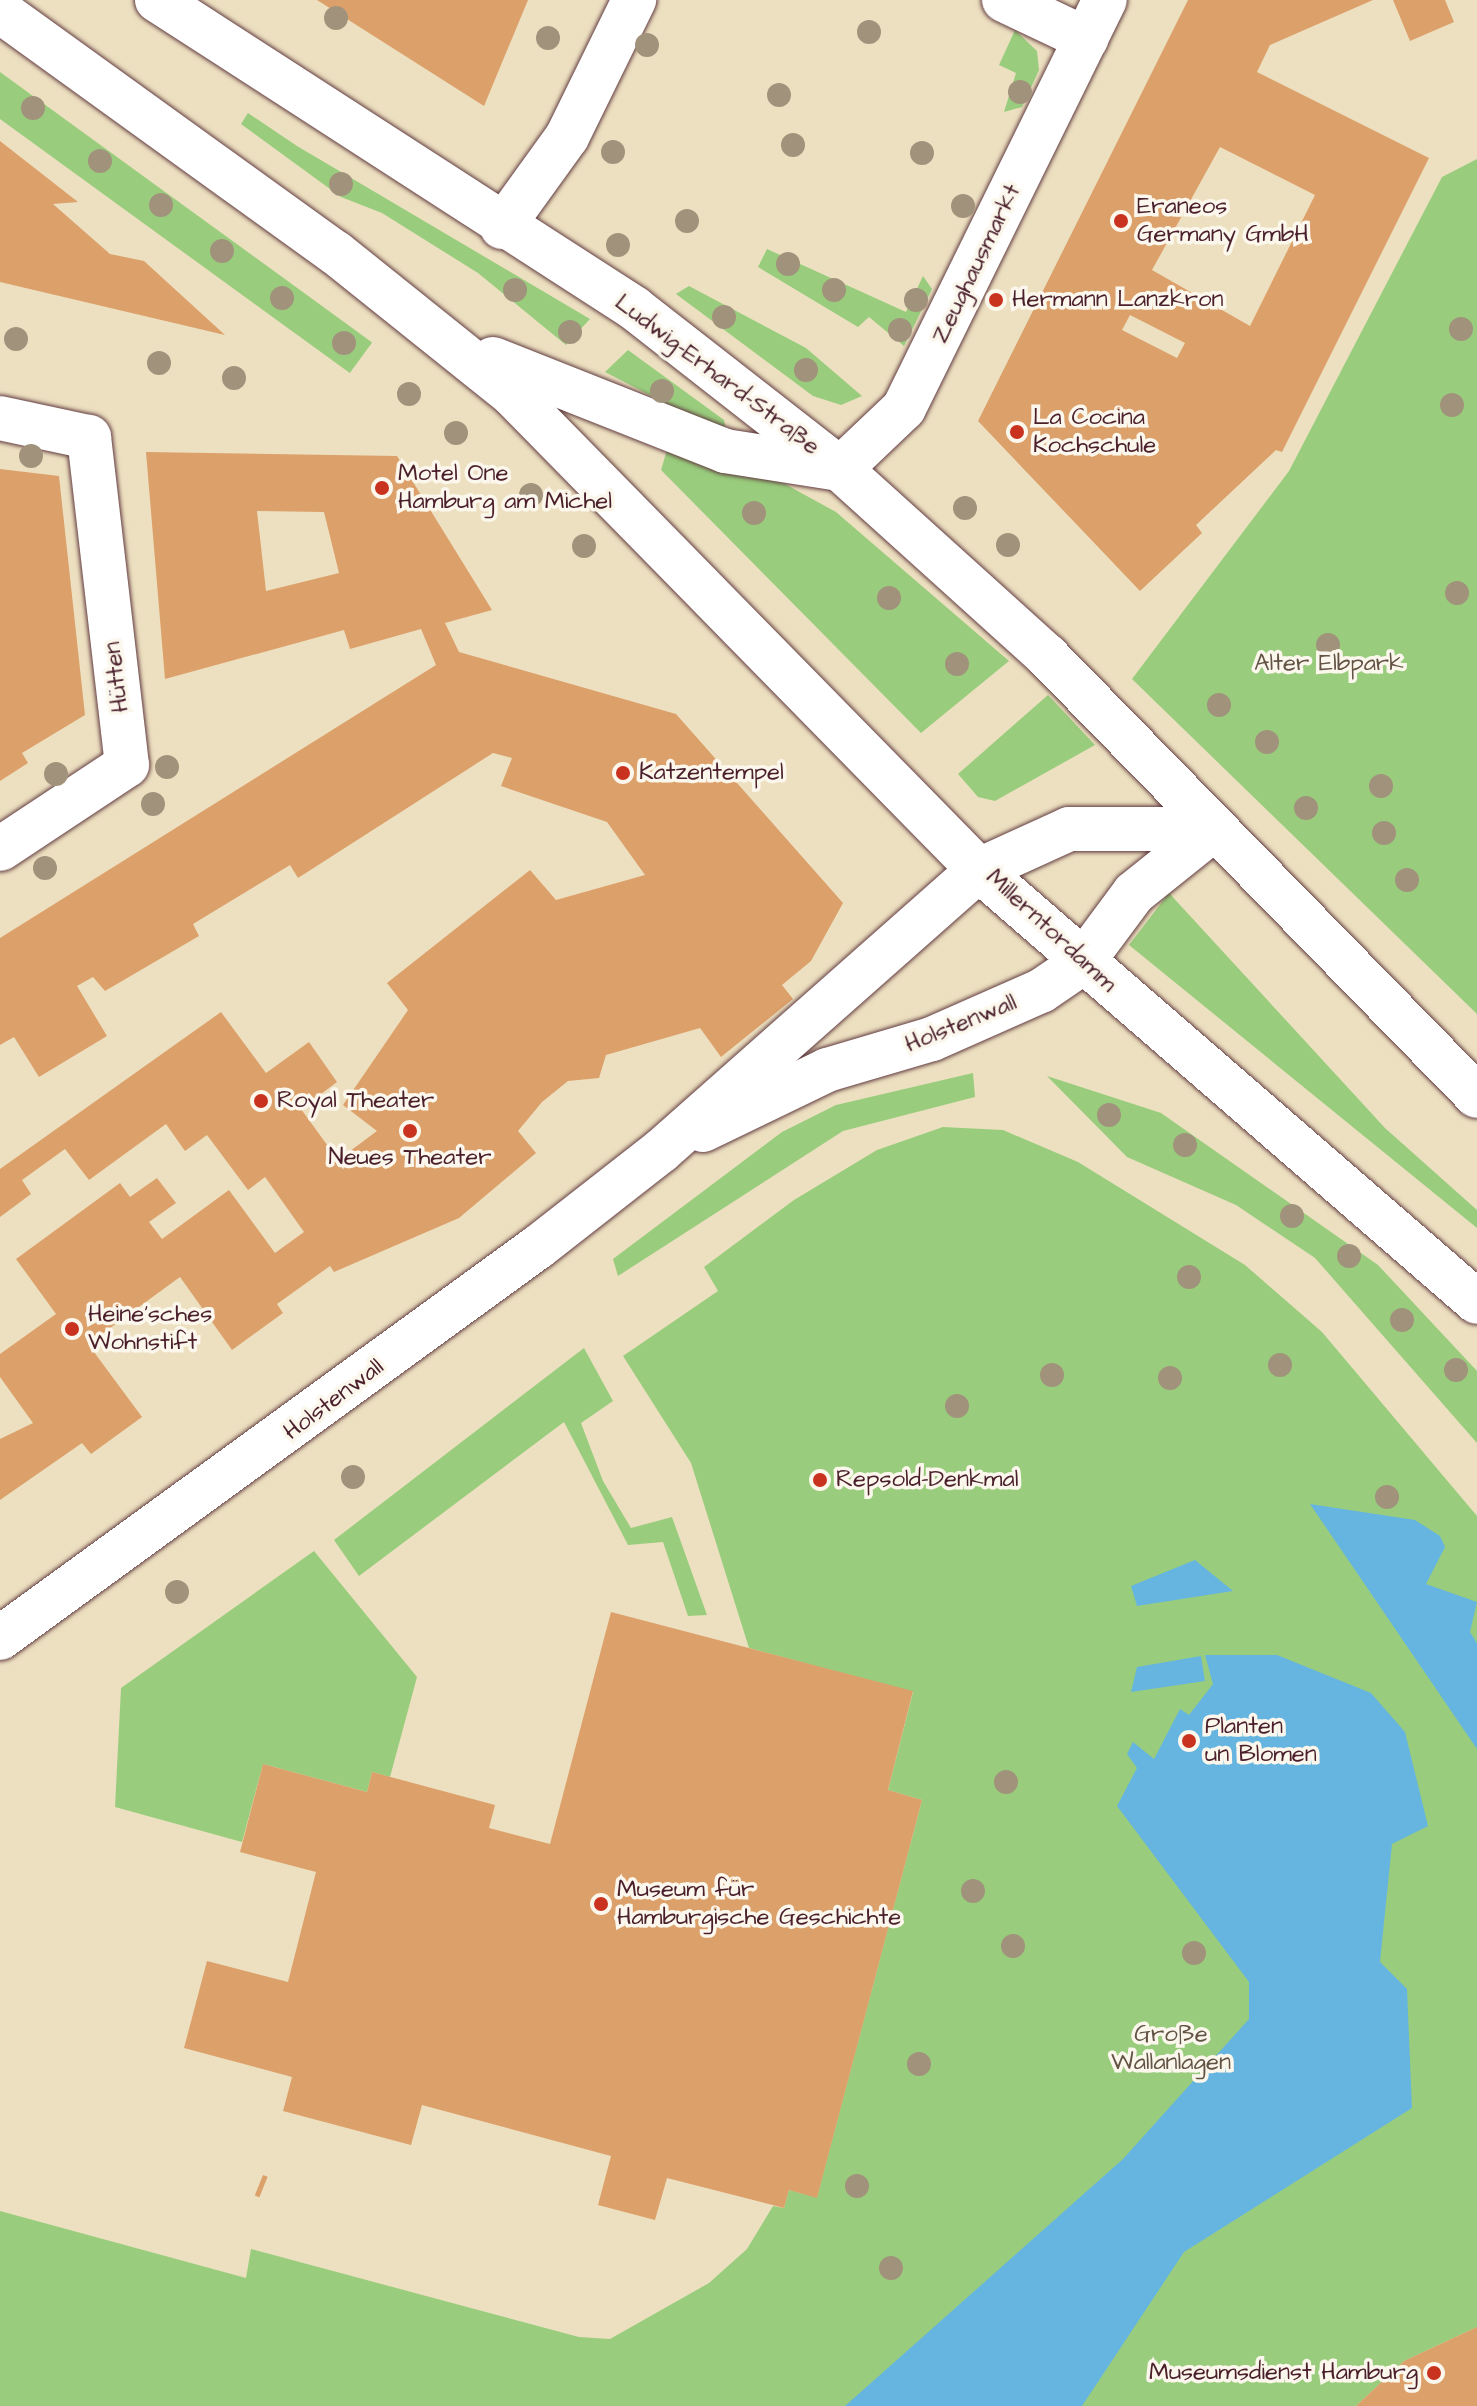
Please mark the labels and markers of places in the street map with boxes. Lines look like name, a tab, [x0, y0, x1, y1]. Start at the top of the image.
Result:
place label: Eraneos Germany GmbH	[1137, 193, 1309, 249]
marker: Eraneos Germany GmbH	[1112, 212, 1130, 230]
place label: Hermann Lanzkron	[1012, 286, 1223, 314]
marker: Hermann Lanzkron	[987, 291, 1005, 309]
place label: La Cocina Kochschule	[1033, 404, 1156, 460]
marker: La Cocina Kochschule	[1008, 423, 1026, 441]
place label: Motel One Hamburg am Michel	[398, 460, 612, 516]
marker: Motel One Hamburg am Michel	[373, 479, 391, 497]
place label: Katzentempel	[639, 759, 784, 787]
marker: Katzentempel	[614, 764, 632, 782]
place label: Royal Theater	[277, 1087, 434, 1115]
marker: Royal Theater	[252, 1092, 270, 1110]
marker: Neues Theater	[401, 1122, 419, 1140]
place label: Neues Theater	[329, 1144, 491, 1172]
place label: Heine'sches Wohnstift	[88, 1301, 212, 1357]
marker: Heine'sches Wohnstift	[63, 1320, 81, 1338]
place label: Repsold-Denkmal	[836, 1466, 1018, 1494]
marker: Repsold-Denkmal	[811, 1471, 829, 1489]
place label: Planten un Blomen	[1205, 1713, 1317, 1769]
marker: Planten un Blomen	[1180, 1732, 1198, 1750]
place label: Museum für Hamburgische Geschichte	[617, 1876, 901, 1932]
marker: Museum für Hamburgische Geschichte	[592, 1895, 610, 1913]
place label: Museumsdienst Hamburg	[1149, 2359, 1418, 2387]
marker: Museumsdienst Hamburg	[1425, 2364, 1443, 2382]

